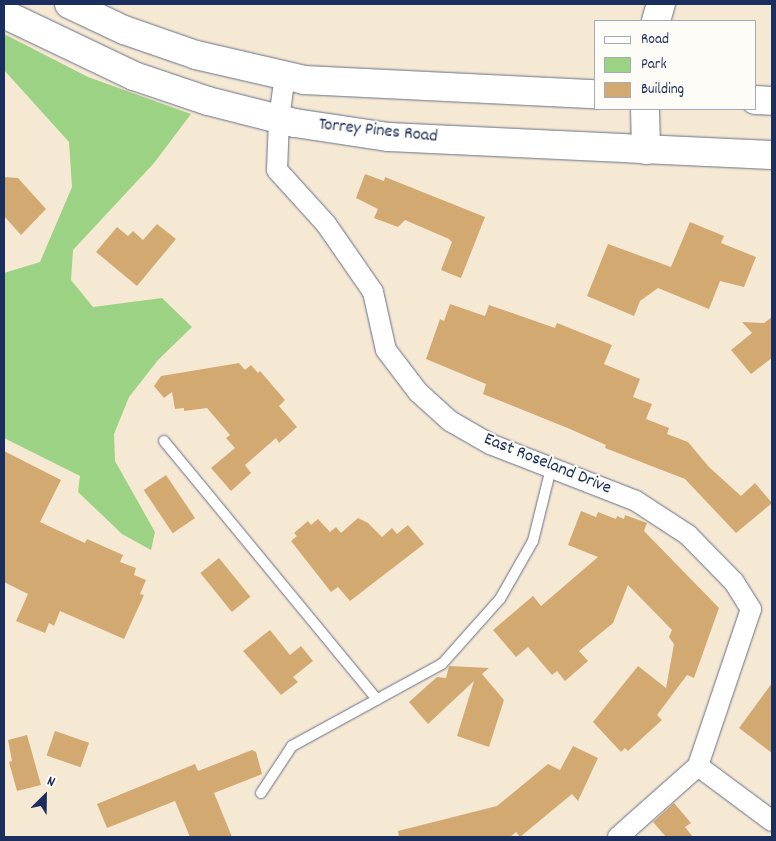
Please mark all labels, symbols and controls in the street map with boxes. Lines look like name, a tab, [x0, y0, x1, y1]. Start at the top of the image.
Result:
legend	[594, 20, 756, 110]
text: Road	[641, 29, 669, 51]
text: Park	[641, 54, 667, 76]
text: Building	[641, 79, 684, 101]
street label: Torrey Pines Road	[318, 115, 438, 149]
street label: East Roseland Drive	[480, 430, 614, 500]
north arrow	[20, 771, 70, 821]
text: N	[44, 772, 58, 793]

